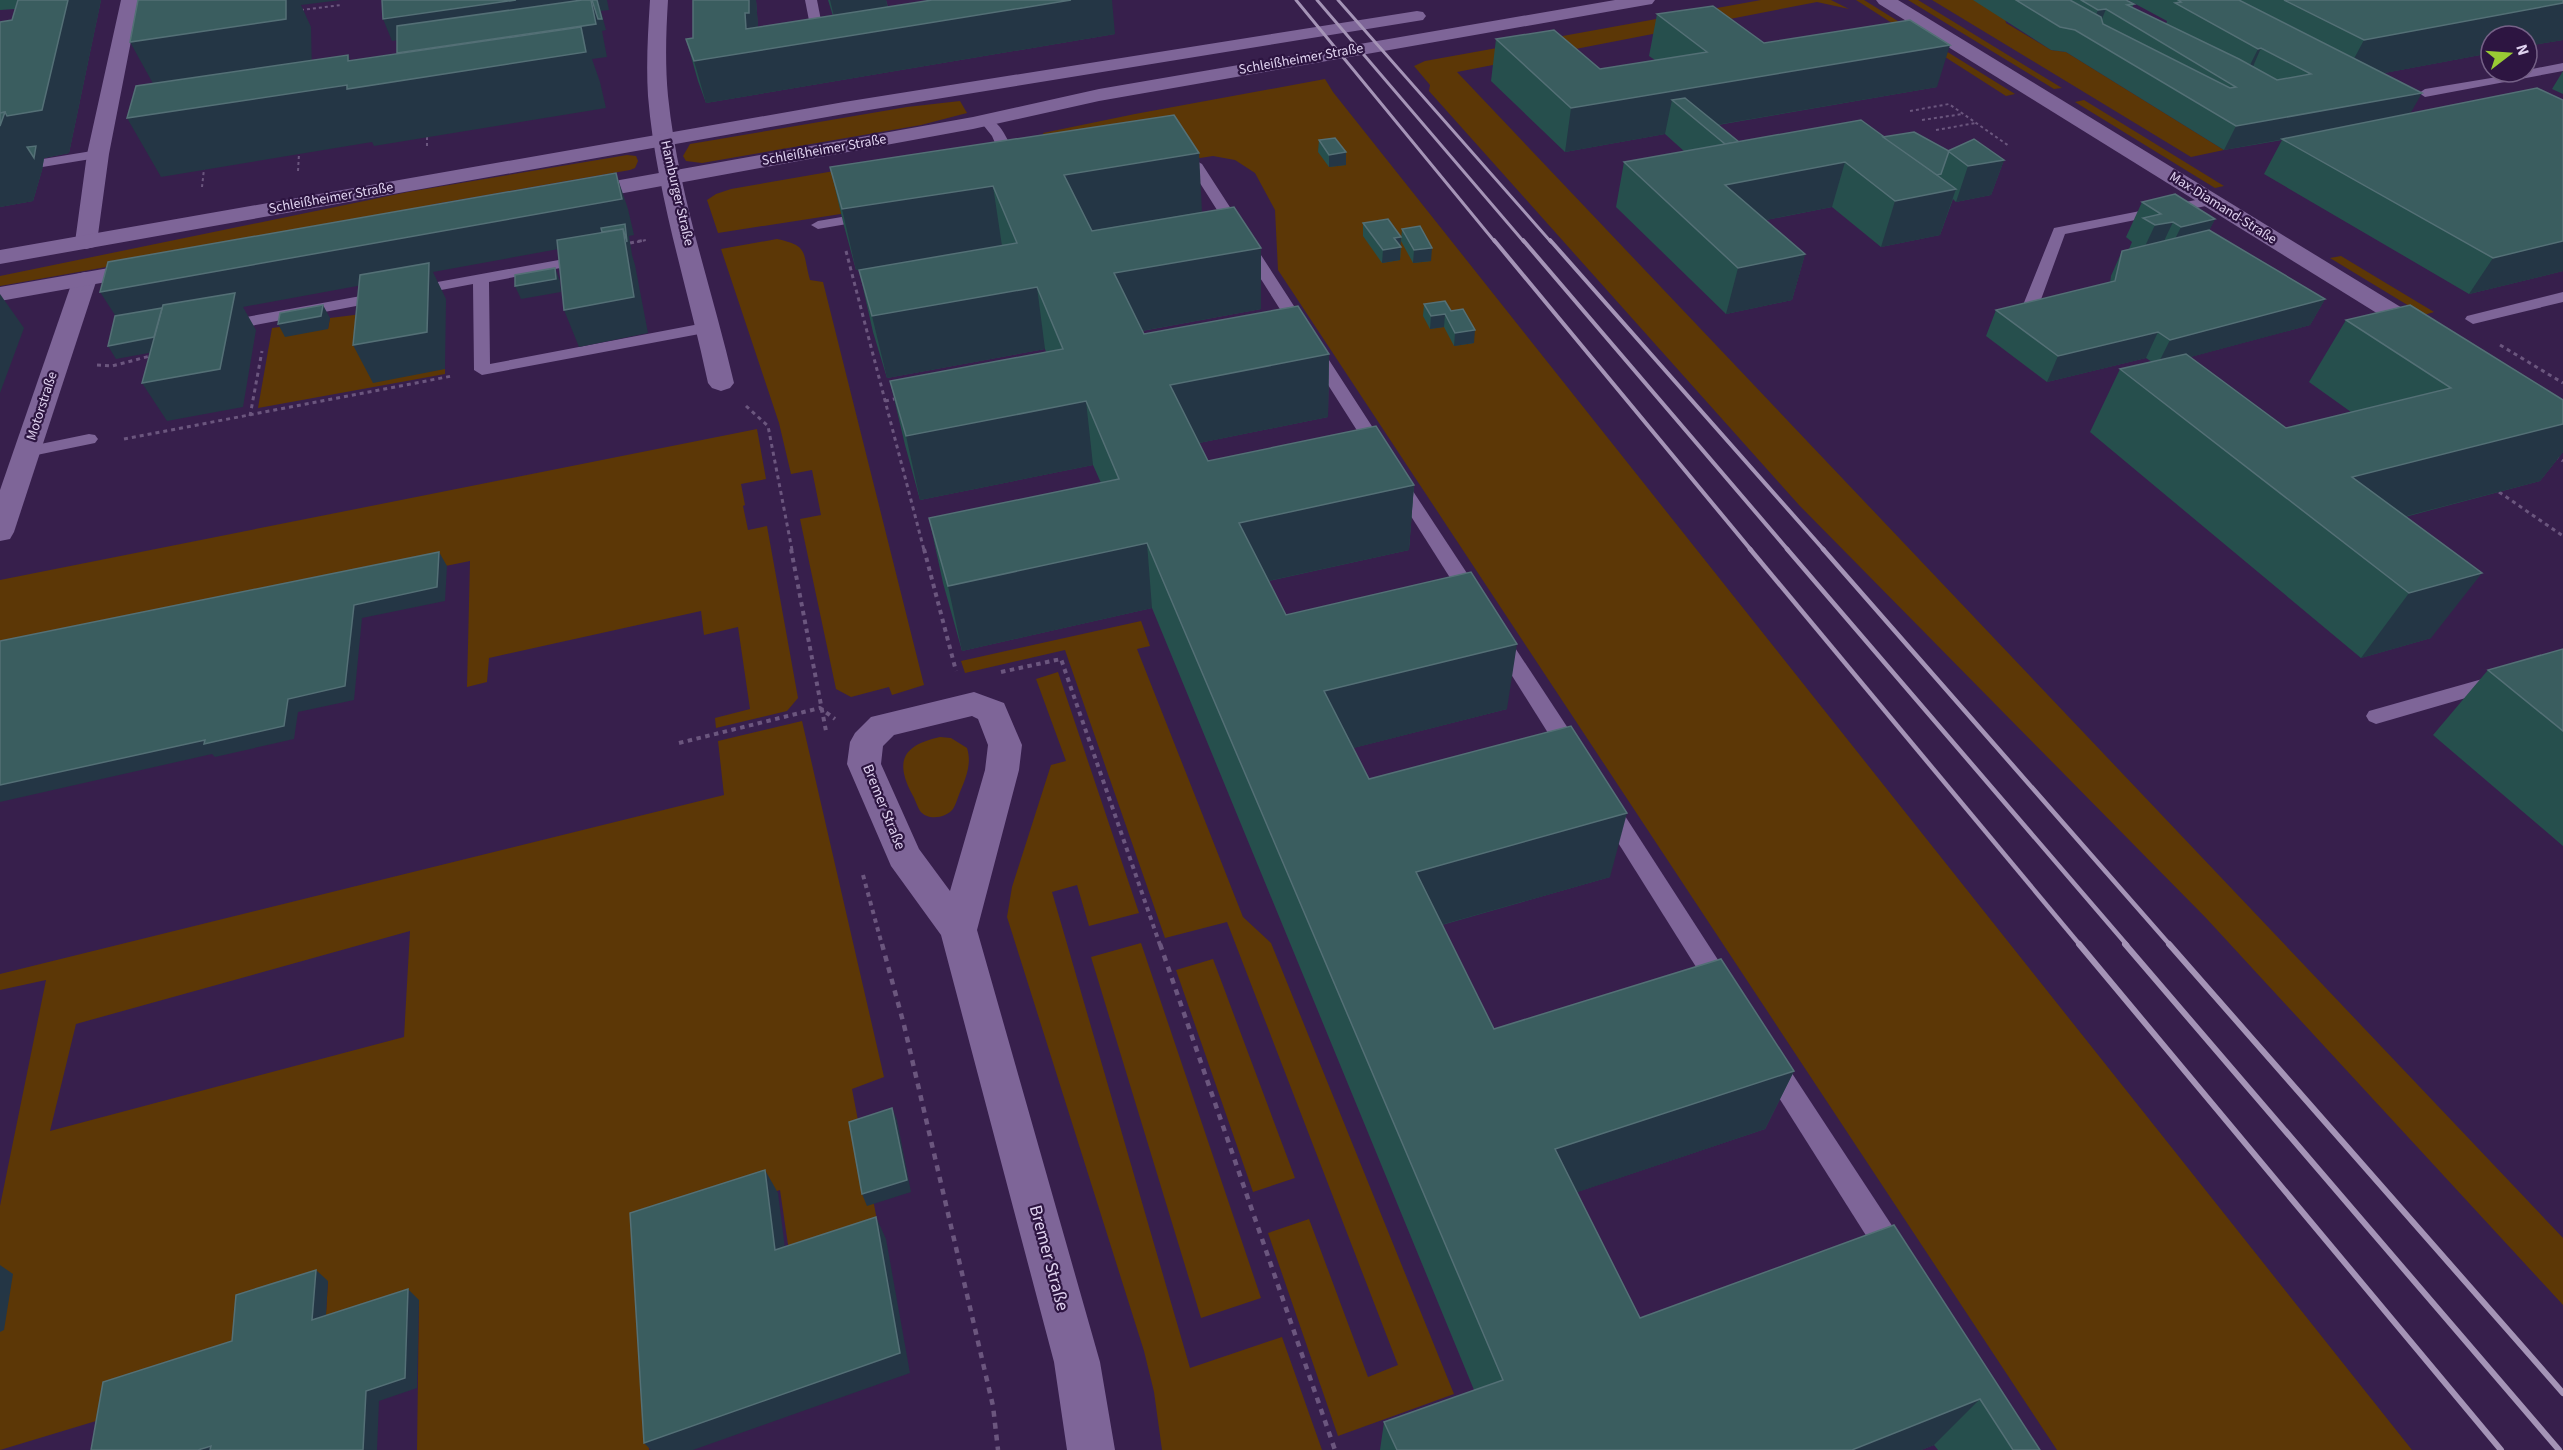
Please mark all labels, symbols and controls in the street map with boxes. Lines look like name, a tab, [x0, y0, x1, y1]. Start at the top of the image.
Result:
north arrow	[2479, 24, 2539, 84]
street label: Schleißheimer Straße	[1237, 38, 1365, 80]
text: N	[2510, 42, 2534, 58]
street label: Schleißheimer Straße	[760, 129, 888, 171]
street label: Hamburger Straße	[655, 138, 699, 248]
street label: Max-Diamand-Straße	[2165, 167, 2281, 249]
street label: Schleißheimer Straße	[267, 177, 395, 219]
street label: Motorstraße	[21, 369, 63, 443]
street label: Bremer Straße	[857, 761, 911, 853]
street label: Bremer Straße	[1023, 1202, 1075, 1314]

